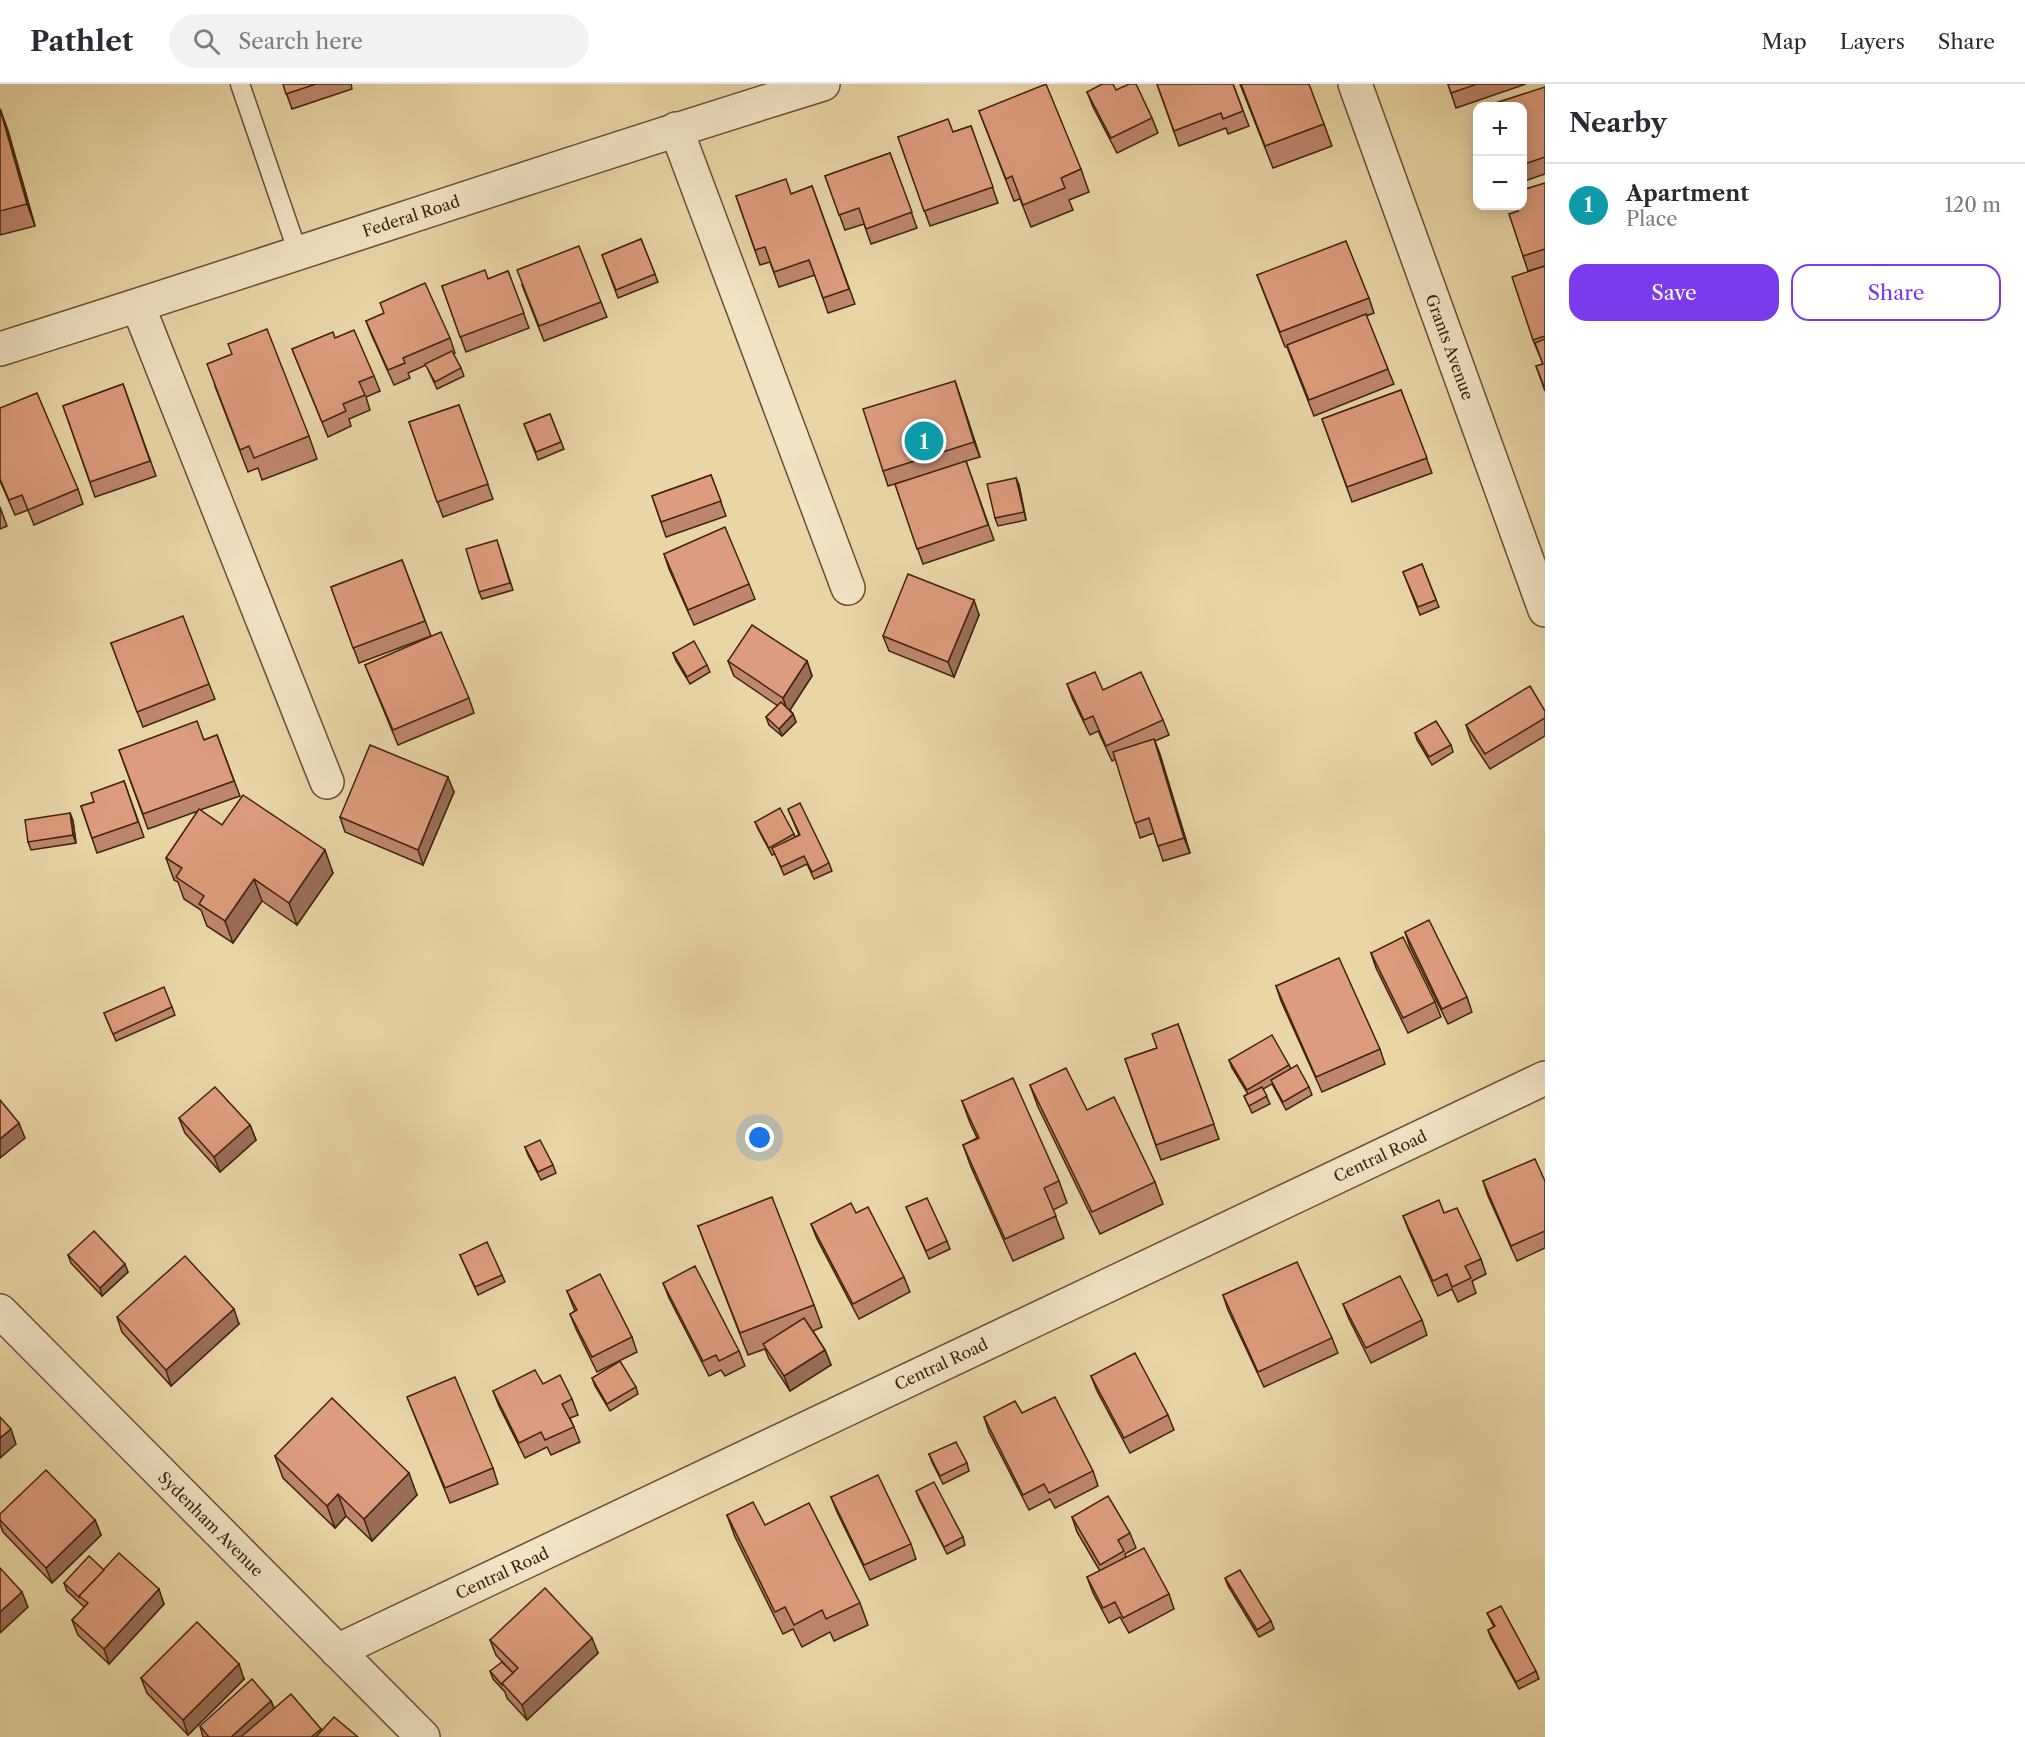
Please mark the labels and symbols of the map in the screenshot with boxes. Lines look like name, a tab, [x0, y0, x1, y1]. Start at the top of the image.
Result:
street label: Federal Road	[360, 191, 462, 241]
street label: Grants Avenue	[1422, 291, 1478, 403]
pin: 1	[904, 418, 944, 464]
your location	[745, 1123, 774, 1152]
street label: Central Road	[1330, 1126, 1430, 1186]
street label: Central Road	[891, 1334, 991, 1394]
street label: Sydenham Avenue	[154, 1467, 268, 1581]
street label: Central Road	[452, 1543, 552, 1603]

